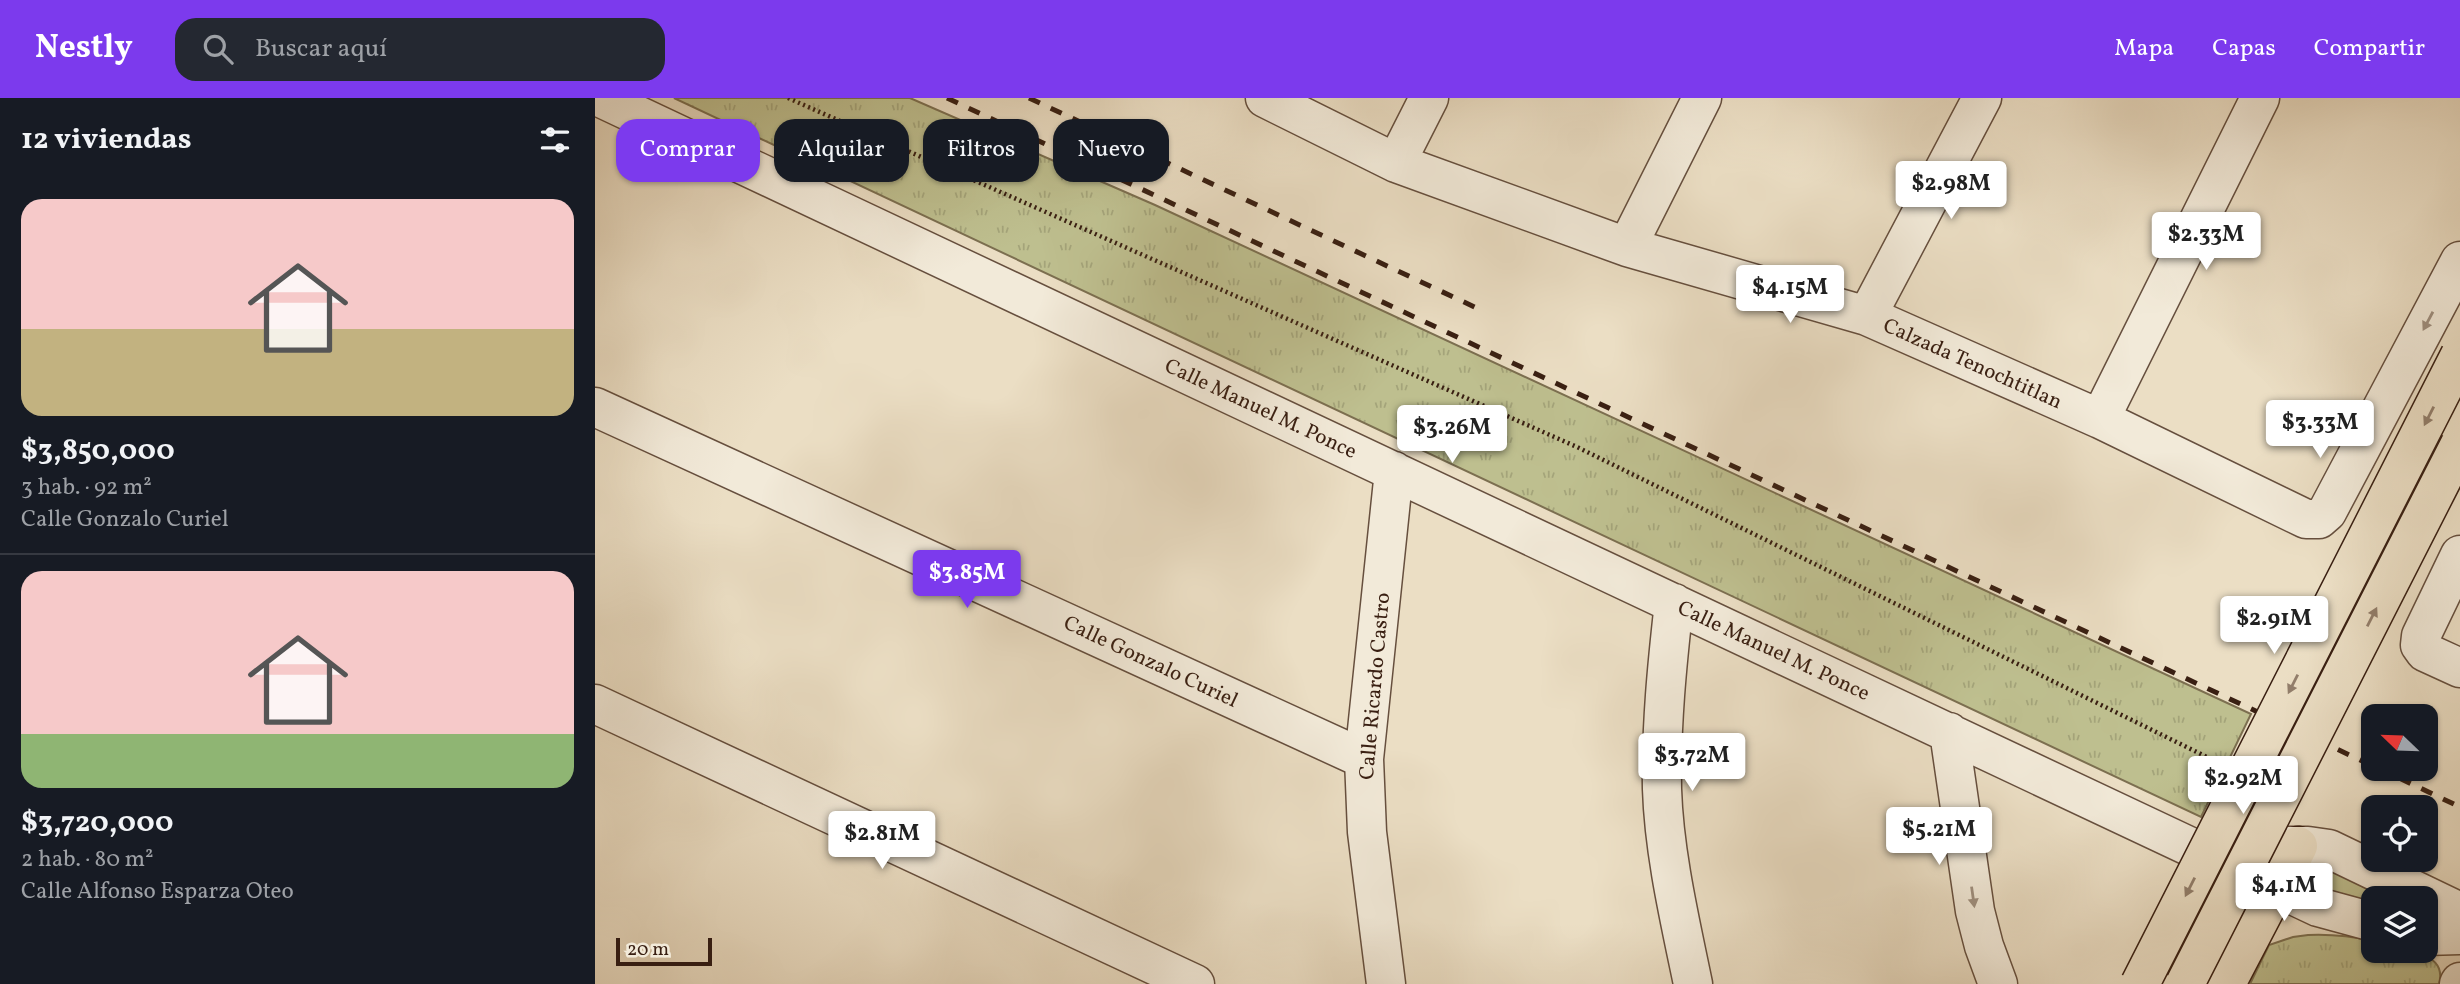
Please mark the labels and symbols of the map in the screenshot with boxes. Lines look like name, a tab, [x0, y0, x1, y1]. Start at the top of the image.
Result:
pin: $2.98M	[1894, 162, 2008, 221]
pin: $2.33M	[2149, 212, 2263, 272]
pin: $4.15M	[1733, 266, 1847, 325]
one-way arrow	[2422, 311, 2434, 331]
street label: Calzada Tenochtitlan	[1878, 312, 2067, 417]
street label: Calle Manuel M. Ponce	[1159, 352, 1361, 467]
pin: $3.33M	[2263, 400, 2377, 460]
pin: $3.26M	[1395, 406, 1509, 465]
one-way arrow	[2424, 406, 2435, 426]
pin: $3.85M	[910, 550, 1024, 610]
street label: Calle Ricardo Castro	[1353, 591, 1398, 781]
street label: Calle Manuel M. Ponce	[1672, 594, 1874, 709]
pin: $2.91M	[2217, 596, 2331, 656]
one-way arrow	[2365, 607, 2377, 627]
street label: Calle Gonzalo Curiel	[1058, 609, 1242, 716]
one-way arrow	[2287, 674, 2298, 694]
north arrow	[2361, 704, 2438, 780]
pin: $3.72M	[1635, 734, 1749, 793]
pin: $2.92M	[2186, 756, 2300, 816]
pin: $5.21M	[1882, 808, 1996, 867]
pin: $2.81M	[825, 812, 939, 871]
pin: $4.1M	[2235, 864, 2333, 923]
one-way arrow	[2184, 877, 2195, 897]
one-way arrow	[1968, 886, 1979, 908]
scale bar	[616, 935, 712, 967]

